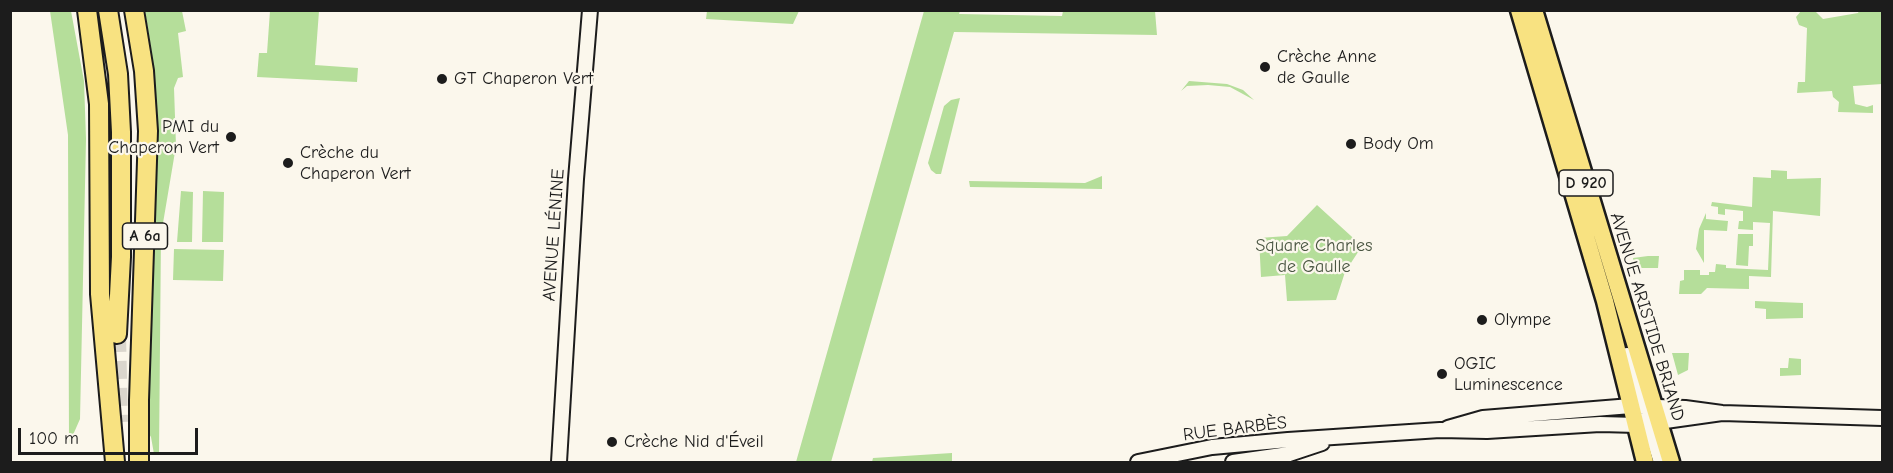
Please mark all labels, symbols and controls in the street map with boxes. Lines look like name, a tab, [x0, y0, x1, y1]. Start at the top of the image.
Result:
place label: Crèche Anne de Gaulle	[1277, 46, 1376, 88]
marker: Crèche Anne de Gaulle	[1258, 60, 1272, 74]
place label: GT Chaperon Vert	[454, 68, 593, 90]
marker: GT Chaperon Vert	[435, 72, 449, 86]
place label: PMI du Chaperon Vert	[108, 116, 219, 158]
marker: PMI du Chaperon Vert	[224, 130, 238, 144]
place label: Body Om	[1363, 133, 1434, 155]
marker: Body Om	[1344, 137, 1358, 151]
place label: Crèche du Chaperon Vert	[300, 142, 411, 184]
marker: Crèche du Chaperon Vert	[281, 156, 295, 170]
street label: AVENUE LÉNINE	[539, 168, 569, 302]
road number: D 920	[1559, 170, 1613, 196]
street label: AVENUE ARISTIDE BRIAND	[1605, 210, 1689, 424]
road number: A 6a	[122, 223, 168, 249]
park label: Square Charles de Gaulle	[1255, 235, 1373, 278]
place label: Olympe	[1494, 309, 1551, 331]
marker: Olympe	[1475, 313, 1489, 327]
place label: OGIC Luminescence	[1454, 353, 1563, 395]
marker: OGIC Luminescence	[1435, 367, 1449, 381]
street label: RUE BARBÈS	[1182, 412, 1288, 446]
scale bar	[21, 416, 201, 454]
text: 100 m	[29, 428, 79, 449]
place label: Crèche Nid d'Éveil	[624, 431, 764, 453]
marker: Crèche Nid d'Éveil	[605, 435, 619, 449]

